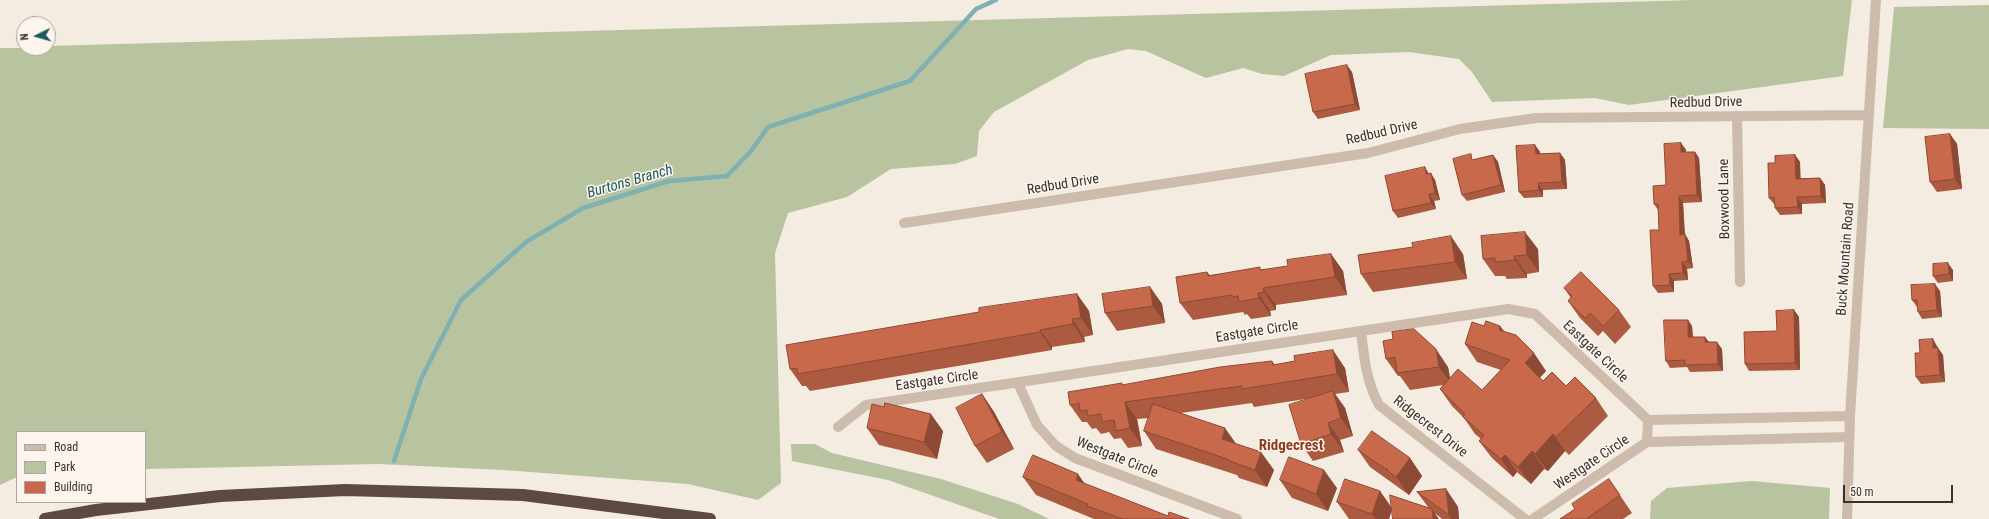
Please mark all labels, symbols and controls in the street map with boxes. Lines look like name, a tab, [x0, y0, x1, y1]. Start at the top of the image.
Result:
north arrow	[16, 16, 56, 56]
text: N	[18, 33, 31, 41]
street label: Redbud Drive	[1670, 94, 1742, 112]
street label: Redbud Drive	[1345, 117, 1419, 149]
street label: Boxwood Lane	[1716, 159, 1734, 239]
water label: Burtons Branch	[585, 161, 675, 203]
street label: Redbud Drive	[1026, 171, 1100, 199]
street label: Buck Mountain Road	[1834, 202, 1858, 316]
street label: Eastgate Circle	[1215, 317, 1299, 347]
street label: Eastgate Circle	[1559, 317, 1631, 387]
street label: Eastgate Circle	[895, 367, 979, 395]
street label: Ridgecrest Drive	[1389, 393, 1471, 461]
legend	[16, 431, 146, 503]
street label: Westgate Circle	[1551, 432, 1633, 494]
street label: Westgate Circle	[1074, 434, 1160, 482]
district label: Ridgecrest	[1259, 437, 1323, 455]
text: Road	[54, 440, 78, 454]
text: Park	[54, 460, 75, 474]
scale bar	[1845, 477, 1955, 503]
text: Building	[54, 480, 92, 494]
text: 50 m	[1850, 485, 1874, 499]

